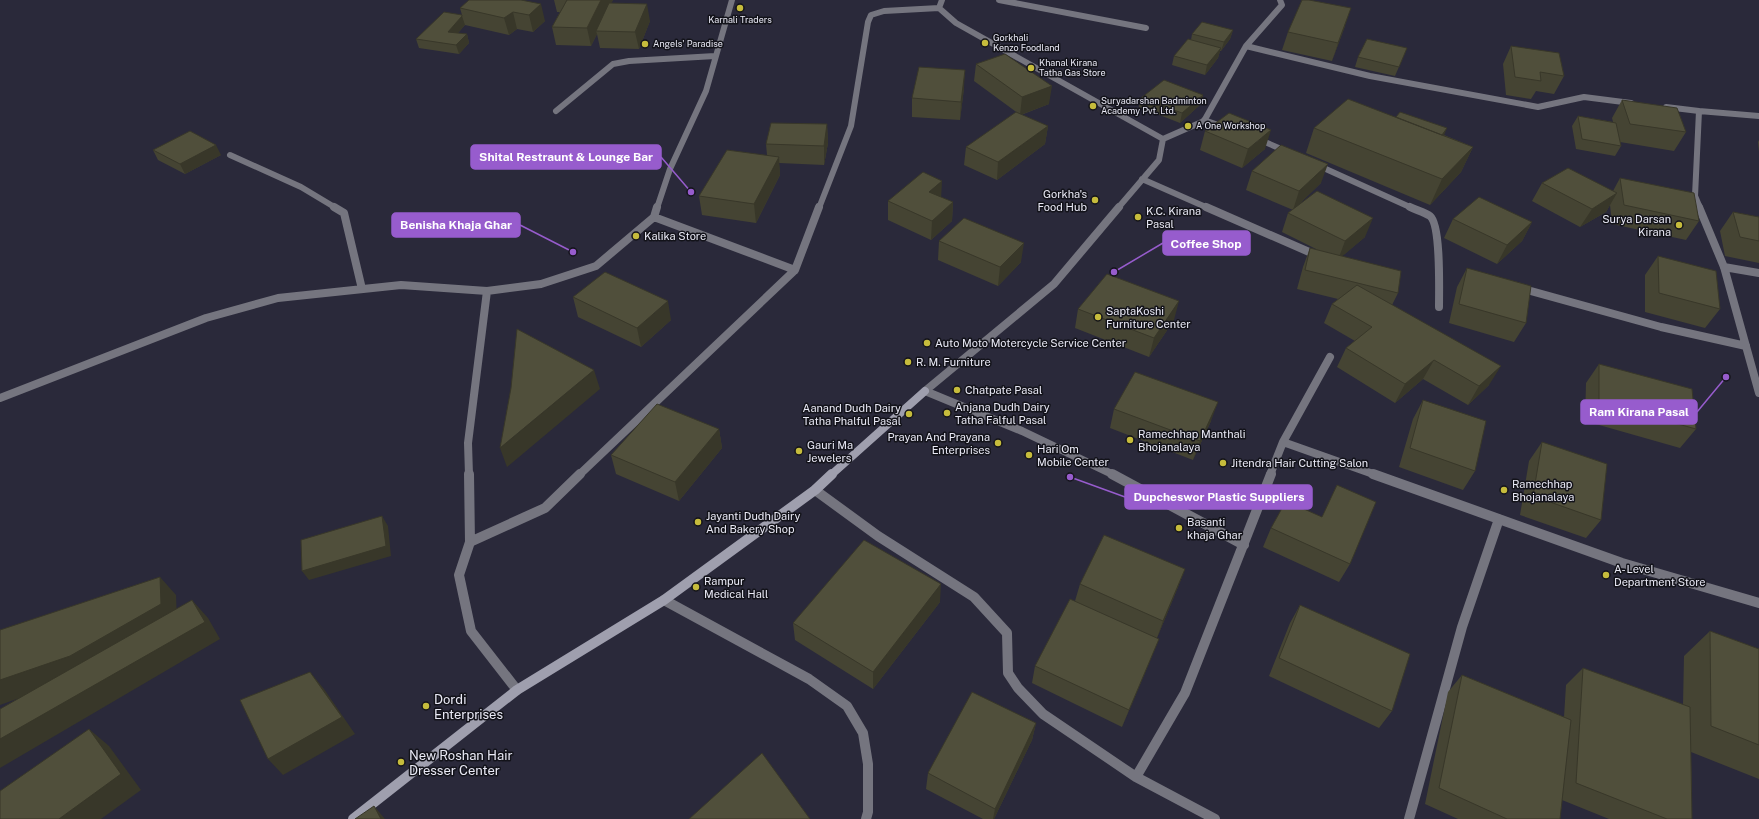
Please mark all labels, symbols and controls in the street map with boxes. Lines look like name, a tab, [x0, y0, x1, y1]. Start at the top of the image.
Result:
marker: Karnali Traders	[735, 3, 745, 13]
place label: Karnali Traders	[708, 14, 772, 25]
place label: Gorkhali Kenzo Foodland	[993, 32, 1060, 53]
place label: Angels' Paradise	[653, 38, 723, 49]
marker: Gorkhali Kenzo Foodland	[980, 38, 990, 48]
marker: Angels' Paradise	[640, 39, 650, 49]
place label: Khanal Kirana Tatha Gas Store	[1039, 57, 1106, 78]
marker: Khanal Kirana Tatha Gas Store	[1026, 63, 1036, 73]
place label: Suryadarshan Badminton Academy Pvt. Ltd.	[1101, 95, 1207, 116]
marker: Suryadarshan Badminton Academy Pvt. Ltd.	[1088, 101, 1098, 111]
place label: A One Workshop	[1196, 120, 1265, 131]
marker: A One Workshop	[1183, 121, 1193, 131]
callout: Shital Restraunt & Lounge Bar	[471, 145, 661, 169]
text: Shital Restraunt & Lounge Bar	[479, 150, 653, 164]
place label: Gorkha's Food Hub	[1038, 188, 1087, 213]
marker: Gorkha's Food Hub	[1090, 195, 1100, 205]
place label: K.C. Kirana Pasal	[1146, 205, 1201, 230]
marker: K.C. Kirana Pasal	[1133, 212, 1143, 222]
callout: Benisha Khaja Ghar	[392, 213, 520, 237]
place label: Surya Darsan Kirana	[1602, 213, 1671, 238]
text: Benisha Khaja Ghar	[400, 218, 512, 232]
marker: Surya Darsan Kirana	[1674, 220, 1684, 230]
place label: Kalika Store	[644, 230, 706, 242]
marker: Kalika Store	[631, 231, 641, 241]
callout: Coffee Shop	[1163, 231, 1250, 255]
text: Coffee Shop	[1171, 237, 1241, 251]
place label: SaptaKoshi Furniture Center	[1106, 305, 1191, 330]
marker: SaptaKoshi Furniture Center	[1093, 312, 1103, 322]
place label: Auto Moto Motercycle Service Center	[935, 337, 1126, 349]
marker: Auto Moto Motercycle Service Center	[922, 338, 932, 348]
place label: R. M. Furniture	[916, 356, 991, 368]
marker: R. M. Furniture	[903, 357, 913, 367]
place label: Chatpate Pasal	[965, 384, 1042, 396]
marker: Chatpate Pasal	[952, 385, 962, 395]
callout: Ram Kirana Pasal	[1581, 400, 1697, 424]
place label: Anjana Dudh Dairy Tatha Falful Pasal	[955, 401, 1050, 426]
place label: Aanand Dudh Dairy Tatha Phalful Pasal	[803, 402, 901, 427]
text: Ram Kirana Pasal	[1589, 405, 1689, 419]
marker: Anjana Dudh Dairy Tatha Falful Pasal	[942, 408, 952, 418]
marker: Aanand Dudh Dairy Tatha Phalful Pasal	[904, 409, 914, 419]
place label: Ramechhap Manthali Bhojanalaya	[1138, 428, 1246, 453]
place label: Prayan And Prayana Enterprises	[887, 431, 990, 456]
marker: Ramechhap Manthali Bhojanalaya	[1125, 435, 1135, 445]
marker: Prayan And Prayana Enterprises	[993, 438, 1003, 448]
place label: Gauri Ma Jewelers	[807, 439, 853, 464]
place label: Hari Om Mobile Center	[1037, 443, 1109, 468]
marker: Gauri Ma Jewelers	[794, 446, 804, 456]
marker: Hari Om Mobile Center	[1024, 450, 1034, 460]
place label: Jitendra Hair Cutting Salon	[1231, 457, 1368, 469]
marker: Jitendra Hair Cutting Salon	[1218, 458, 1228, 468]
place label: Ramechhap Bhojanalaya	[1512, 478, 1574, 503]
callout: Dupcheswor Plastic Suppliers	[1125, 485, 1312, 509]
marker: Ramechhap Bhojanalaya	[1499, 485, 1509, 495]
text: Dupcheswor Plastic Suppliers	[1133, 490, 1305, 504]
place label: Jayanti Dudh Dairy And Bakery Shop	[706, 510, 800, 535]
place label: Basanti khaja Ghar	[1187, 516, 1242, 541]
marker: Jayanti Dudh Dairy And Bakery Shop	[693, 517, 703, 527]
marker: Basanti khaja Ghar	[1174, 523, 1184, 533]
place label: A- Level Department Store	[1614, 563, 1706, 588]
marker: A- Level Department Store	[1601, 570, 1611, 580]
place label: Rampur Medical Hall	[704, 575, 768, 600]
marker: Rampur Medical Hall	[691, 582, 701, 592]
place label: Dordi Enterprises	[434, 692, 503, 722]
marker: Dordi Enterprises	[421, 701, 431, 711]
place label: New Roshan Hair Dresser Center	[409, 748, 513, 778]
marker: New Roshan Hair Dresser Center	[396, 757, 406, 767]

